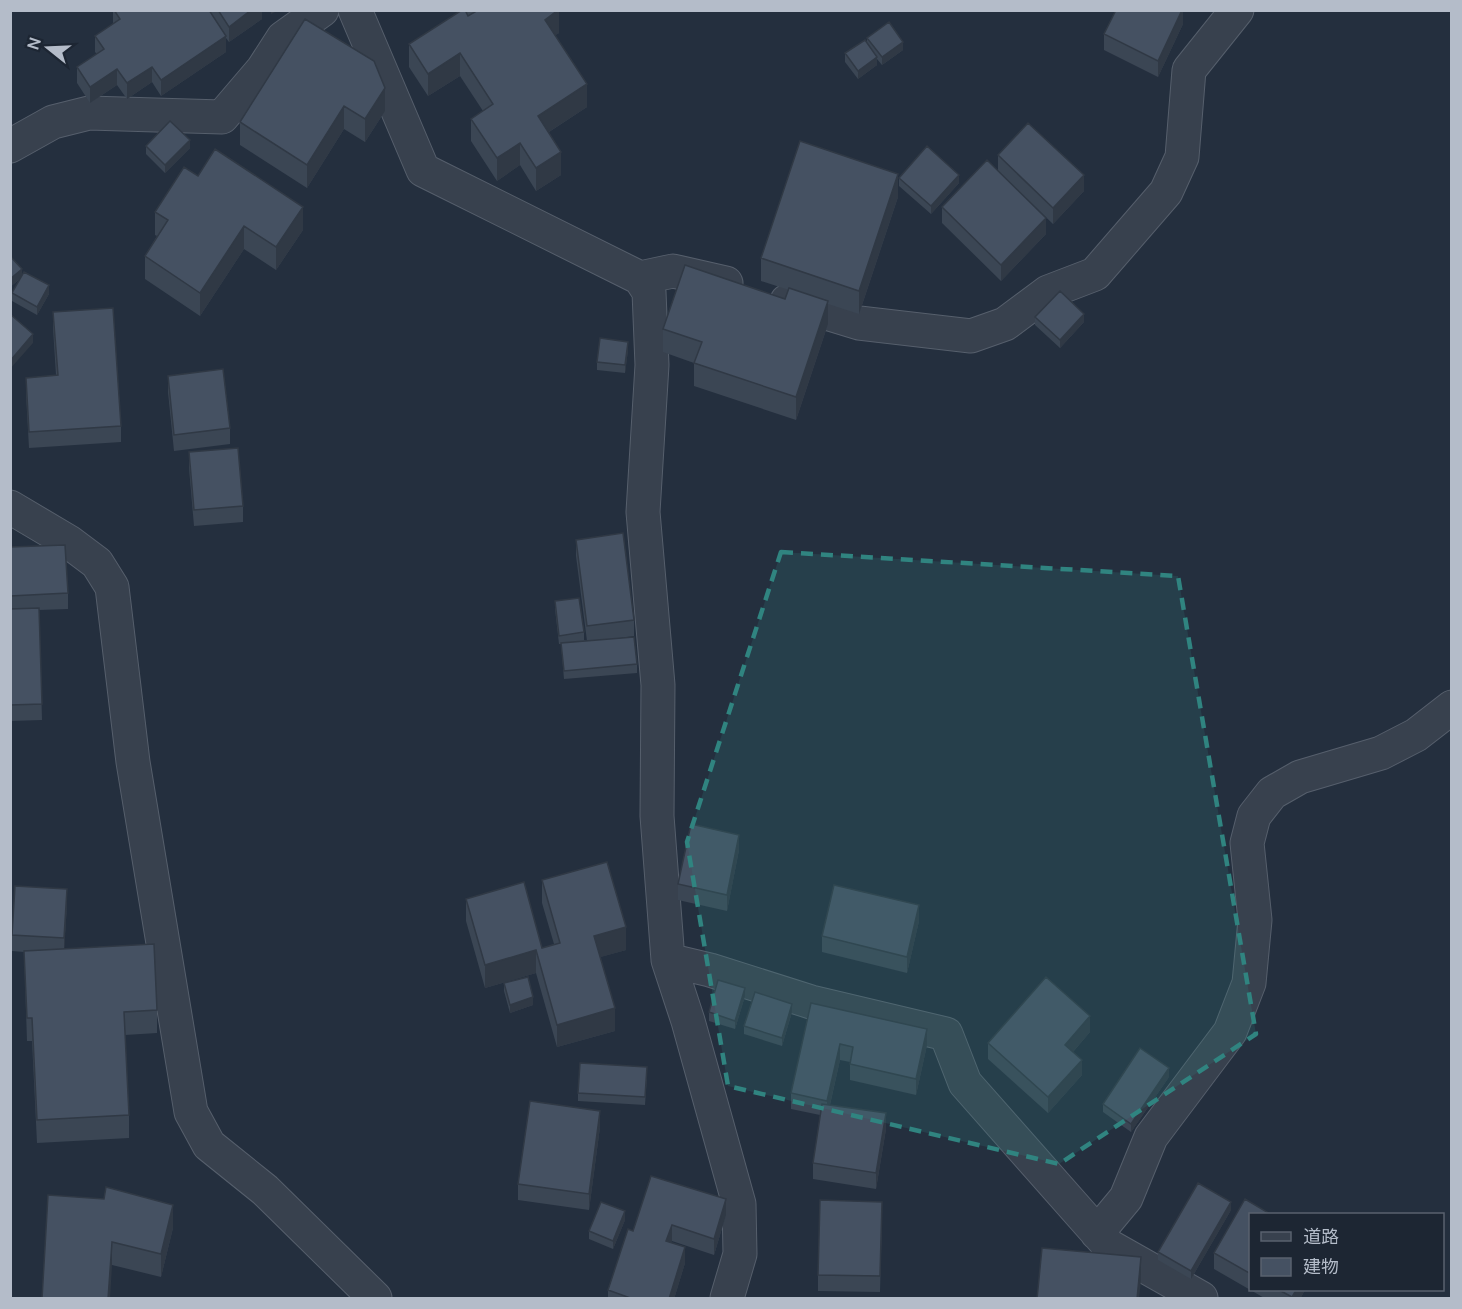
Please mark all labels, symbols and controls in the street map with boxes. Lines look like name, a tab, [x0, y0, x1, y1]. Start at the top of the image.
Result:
north arrow	[18, 18, 78, 78]
text: N	[21, 34, 46, 52]
legend	[1249, 1213, 1444, 1291]
text: 道路	[1303, 1224, 1339, 1248]
text: 建物	[1303, 1254, 1339, 1278]

